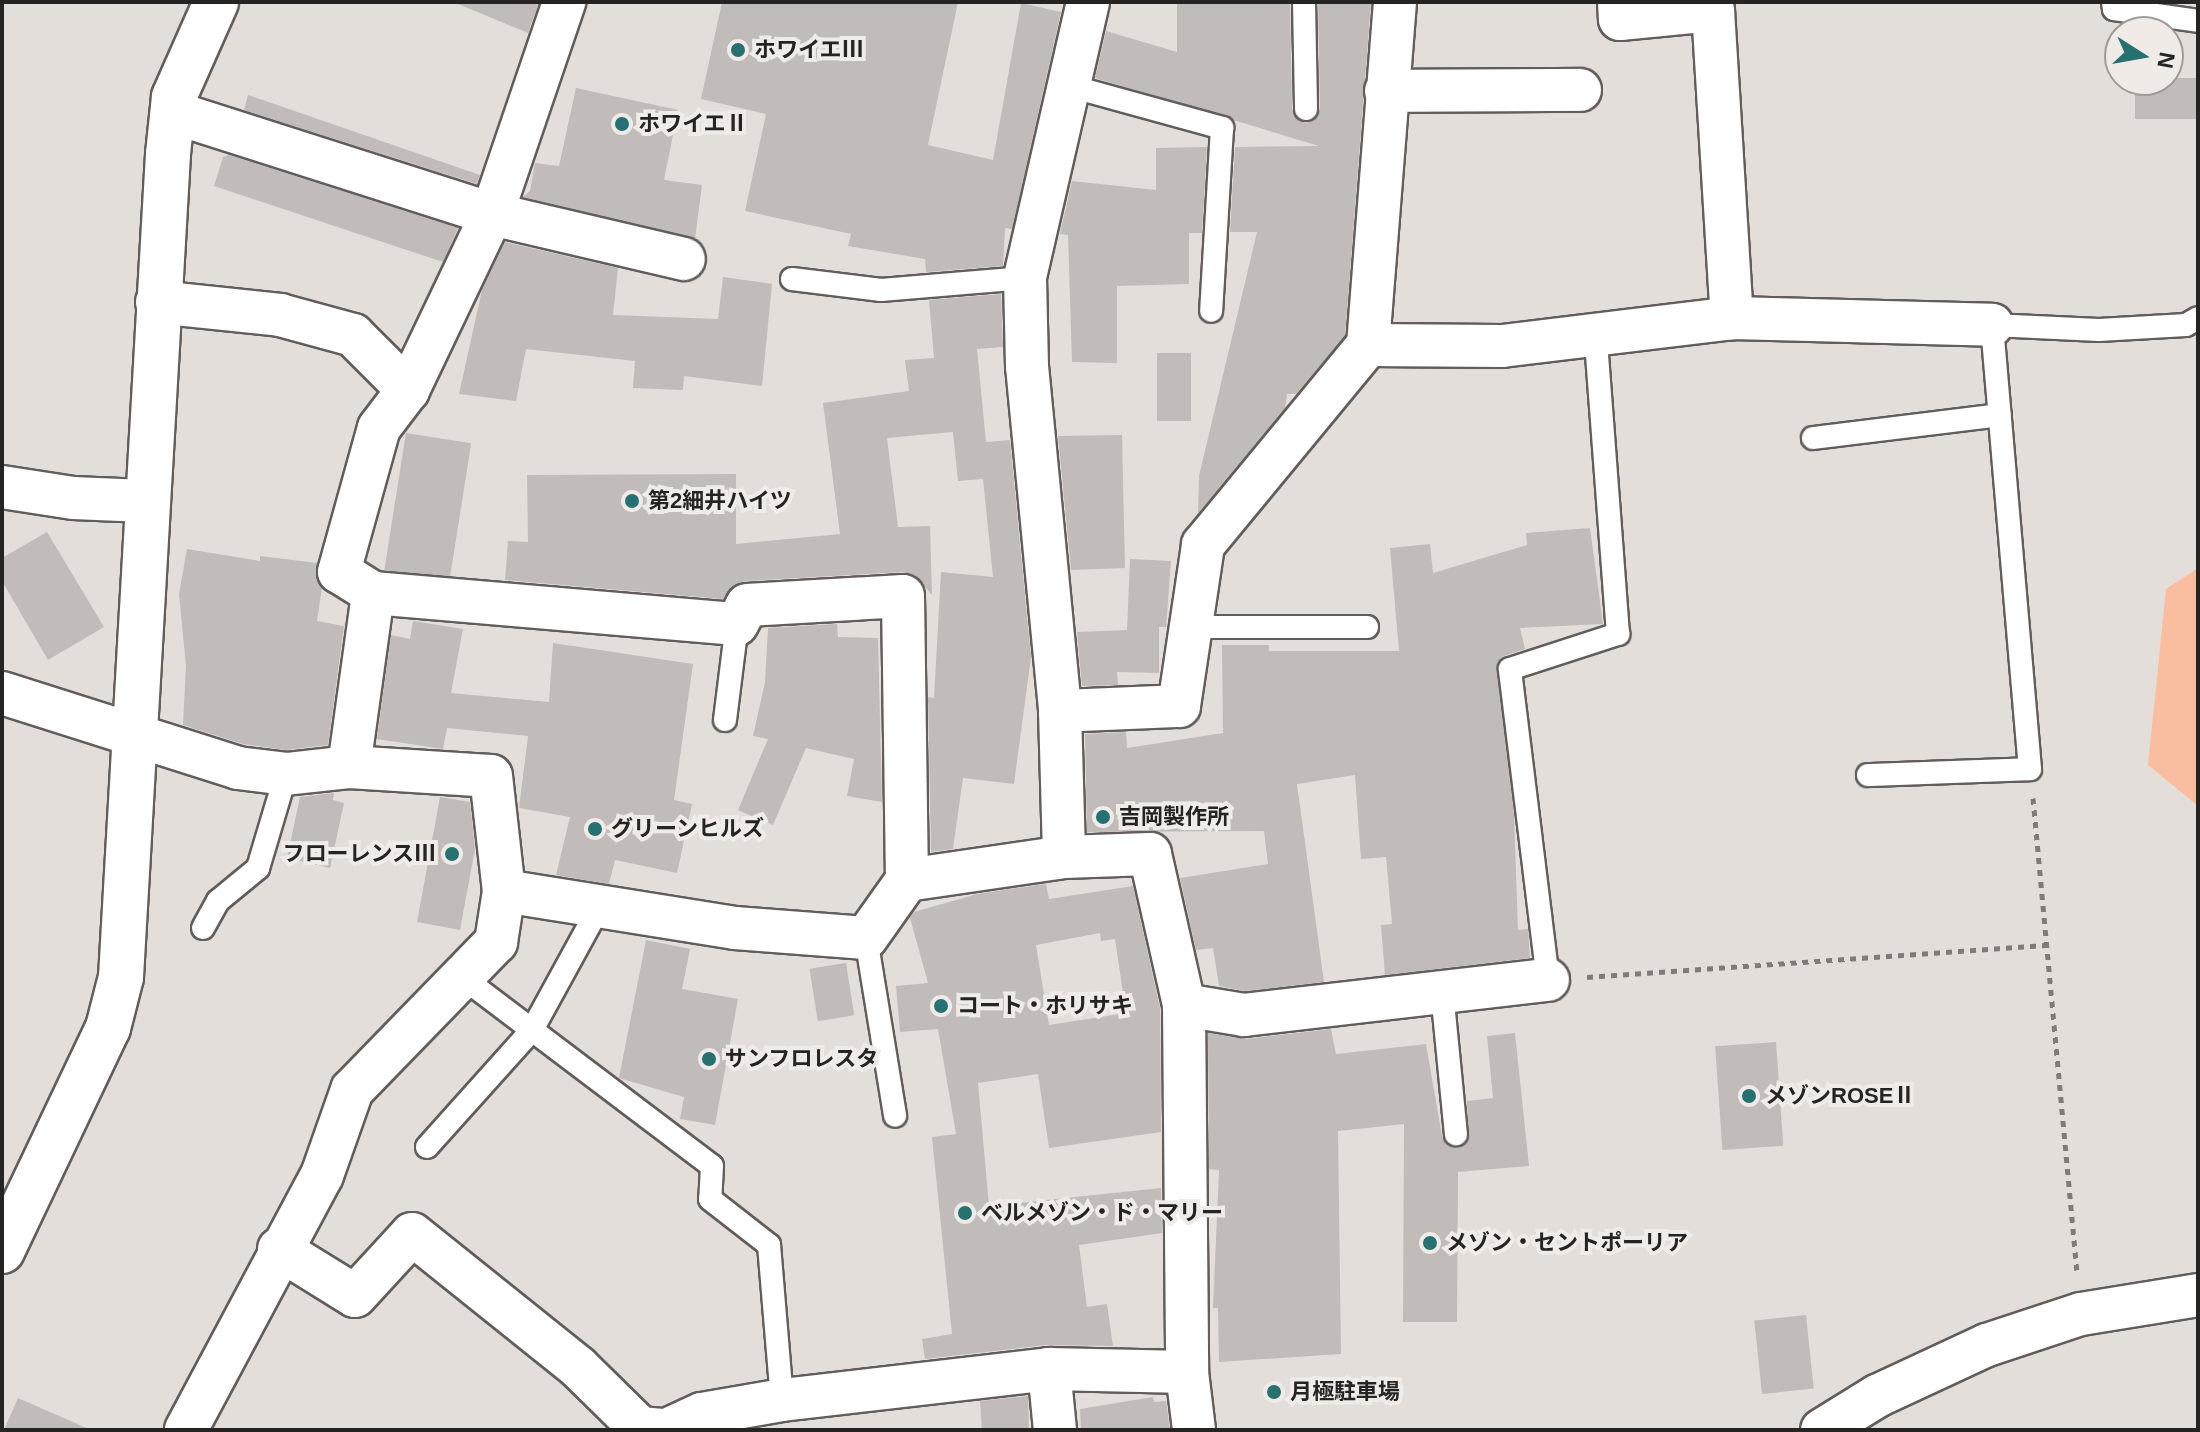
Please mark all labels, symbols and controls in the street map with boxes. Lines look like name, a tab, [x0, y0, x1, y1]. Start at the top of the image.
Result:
north arrow	[2104, 16, 2184, 96]
place label: ホワイエⅢ	[754, 37, 864, 63]
marker: ホワイエⅢ	[729, 41, 747, 59]
text: N	[2152, 50, 2180, 70]
place label: ホワイエⅡ	[638, 111, 748, 137]
marker: ホワイエⅡ	[613, 115, 631, 133]
place label: 第2細井ハイツ	[648, 488, 792, 514]
marker: 第2細井ハイツ	[623, 492, 641, 510]
place label: 吉岡製作所	[1119, 804, 1229, 830]
marker: 吉岡製作所	[1094, 808, 1112, 826]
place label: グリーンヒルズ	[611, 816, 765, 842]
marker: グリーンヒルズ	[586, 820, 604, 838]
place label: フローレンスⅢ	[282, 841, 436, 867]
marker: フローレンスⅢ	[443, 845, 461, 863]
place label: コート・ホリサキ	[957, 993, 1133, 1019]
marker: コート・ホリサキ	[932, 997, 950, 1015]
place label: サンフロレスタ	[725, 1046, 879, 1072]
marker: サンフロレスタ	[700, 1050, 718, 1068]
place label: メゾンROSEⅡ	[1765, 1083, 1915, 1109]
marker: メゾンROSEⅡ	[1740, 1087, 1758, 1105]
place label: ベルメゾン・ド・マリー	[981, 1200, 1223, 1226]
marker: ベルメゾン・ド・マリー	[956, 1204, 974, 1222]
place label: メゾン・セントポーリア	[1446, 1230, 1688, 1256]
marker: メゾン・セントポーリア	[1421, 1234, 1439, 1252]
place label: 月極駐車場	[1290, 1379, 1400, 1405]
marker: 月極駐車場	[1265, 1383, 1283, 1401]

